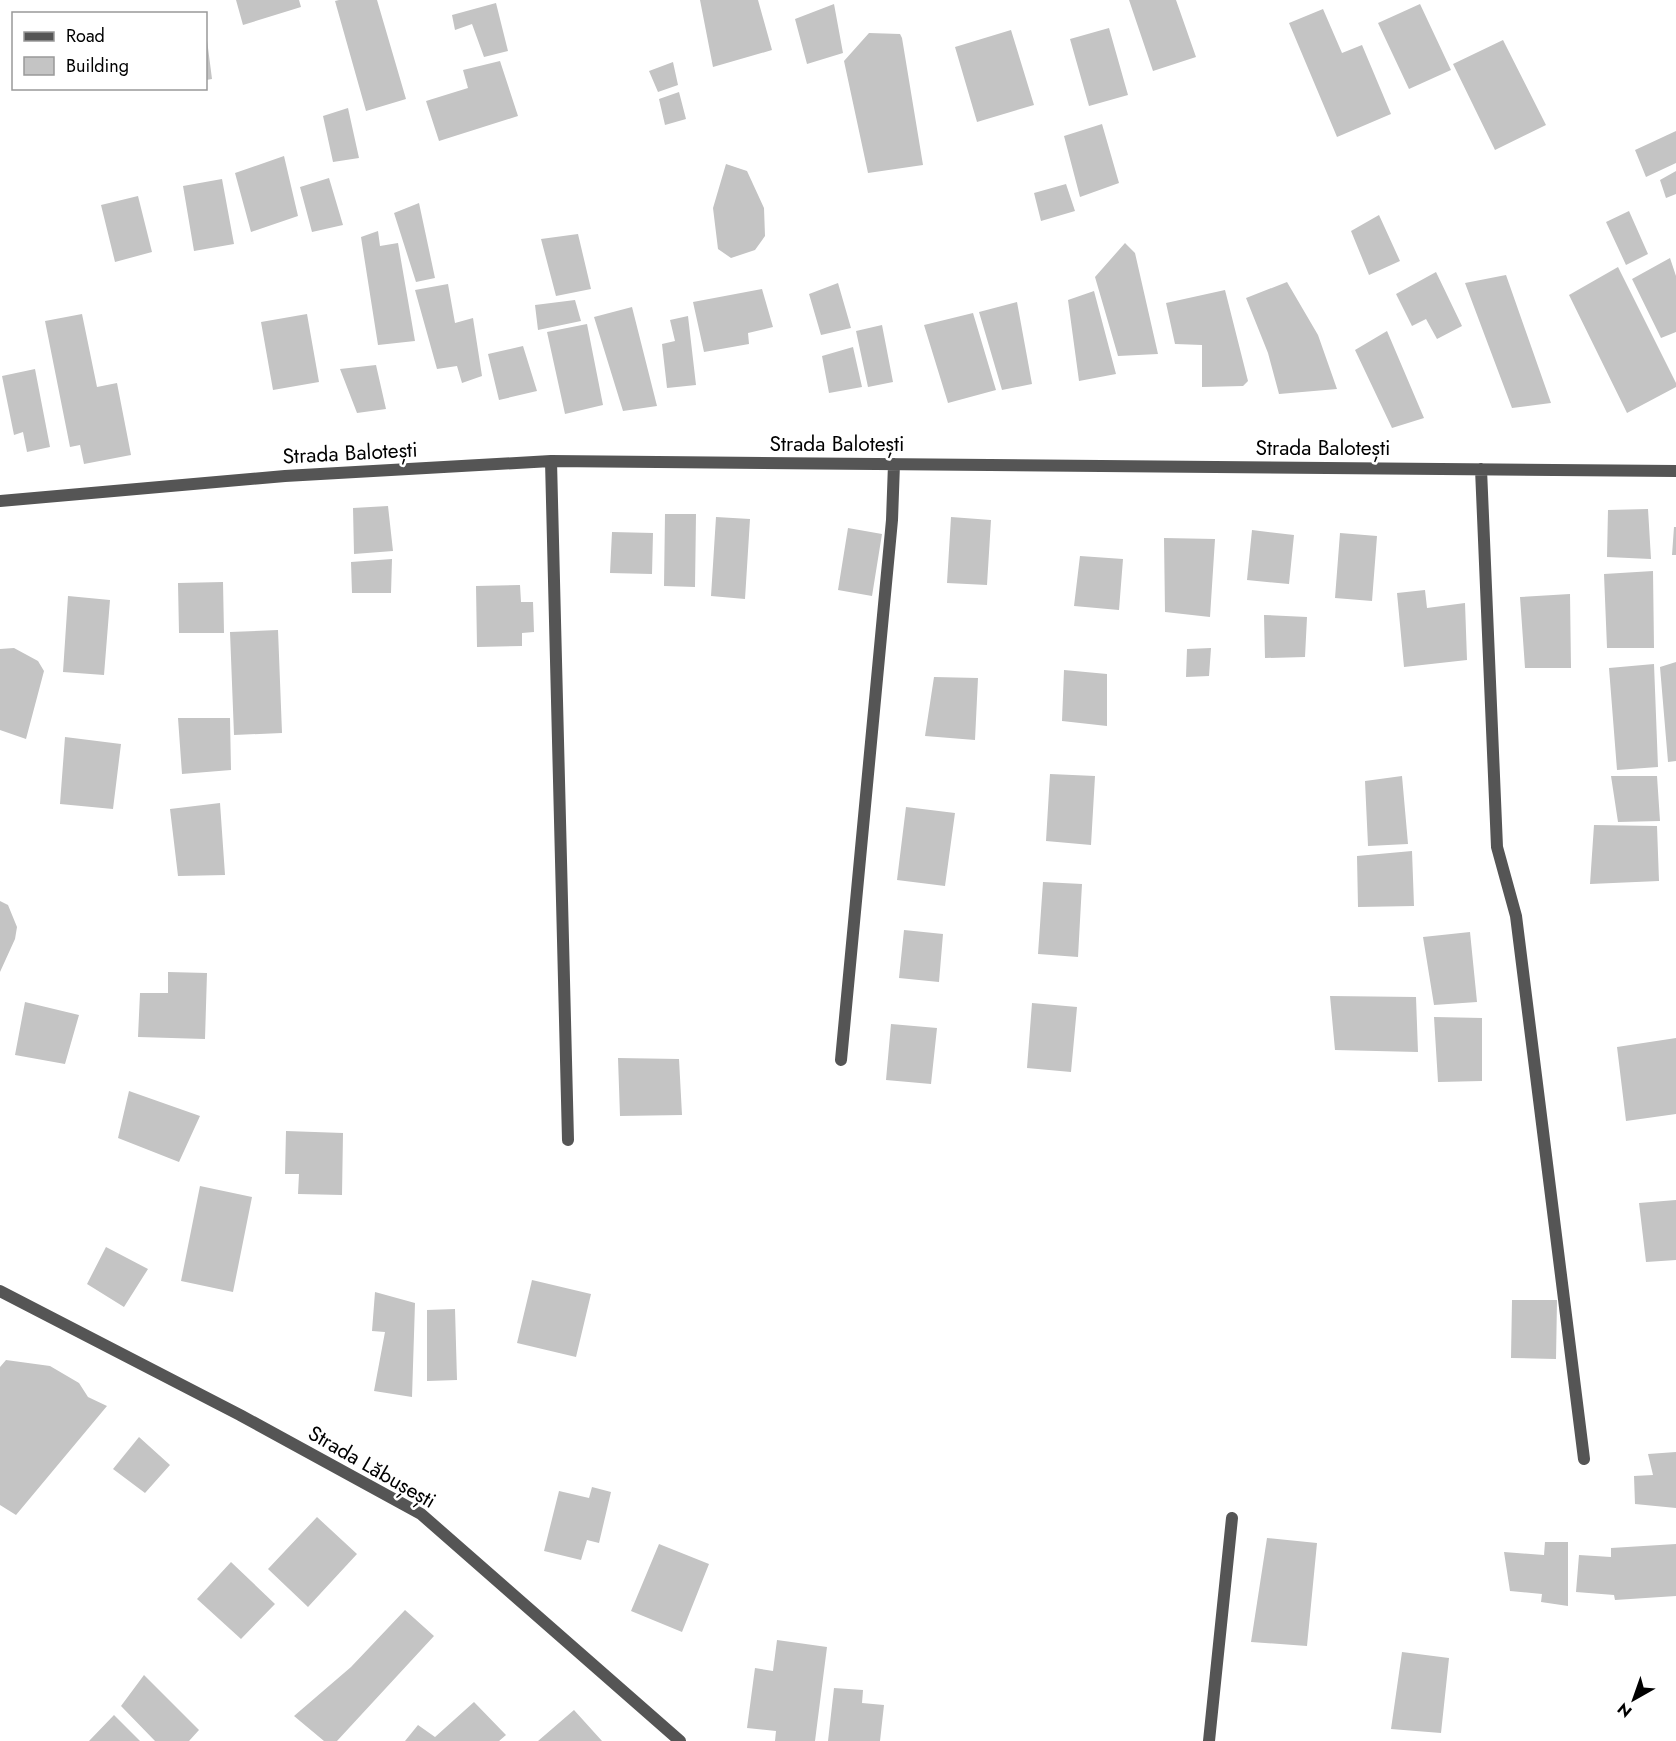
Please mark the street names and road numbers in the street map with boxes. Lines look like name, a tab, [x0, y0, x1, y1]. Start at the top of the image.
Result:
street label: Strada Balotești	[769, 429, 905, 459]
street label: Strada Balotești	[1255, 433, 1391, 463]
street label: Strada Balotești	[282, 434, 418, 472]
street label: Strada Lăbușești	[303, 1418, 441, 1516]

